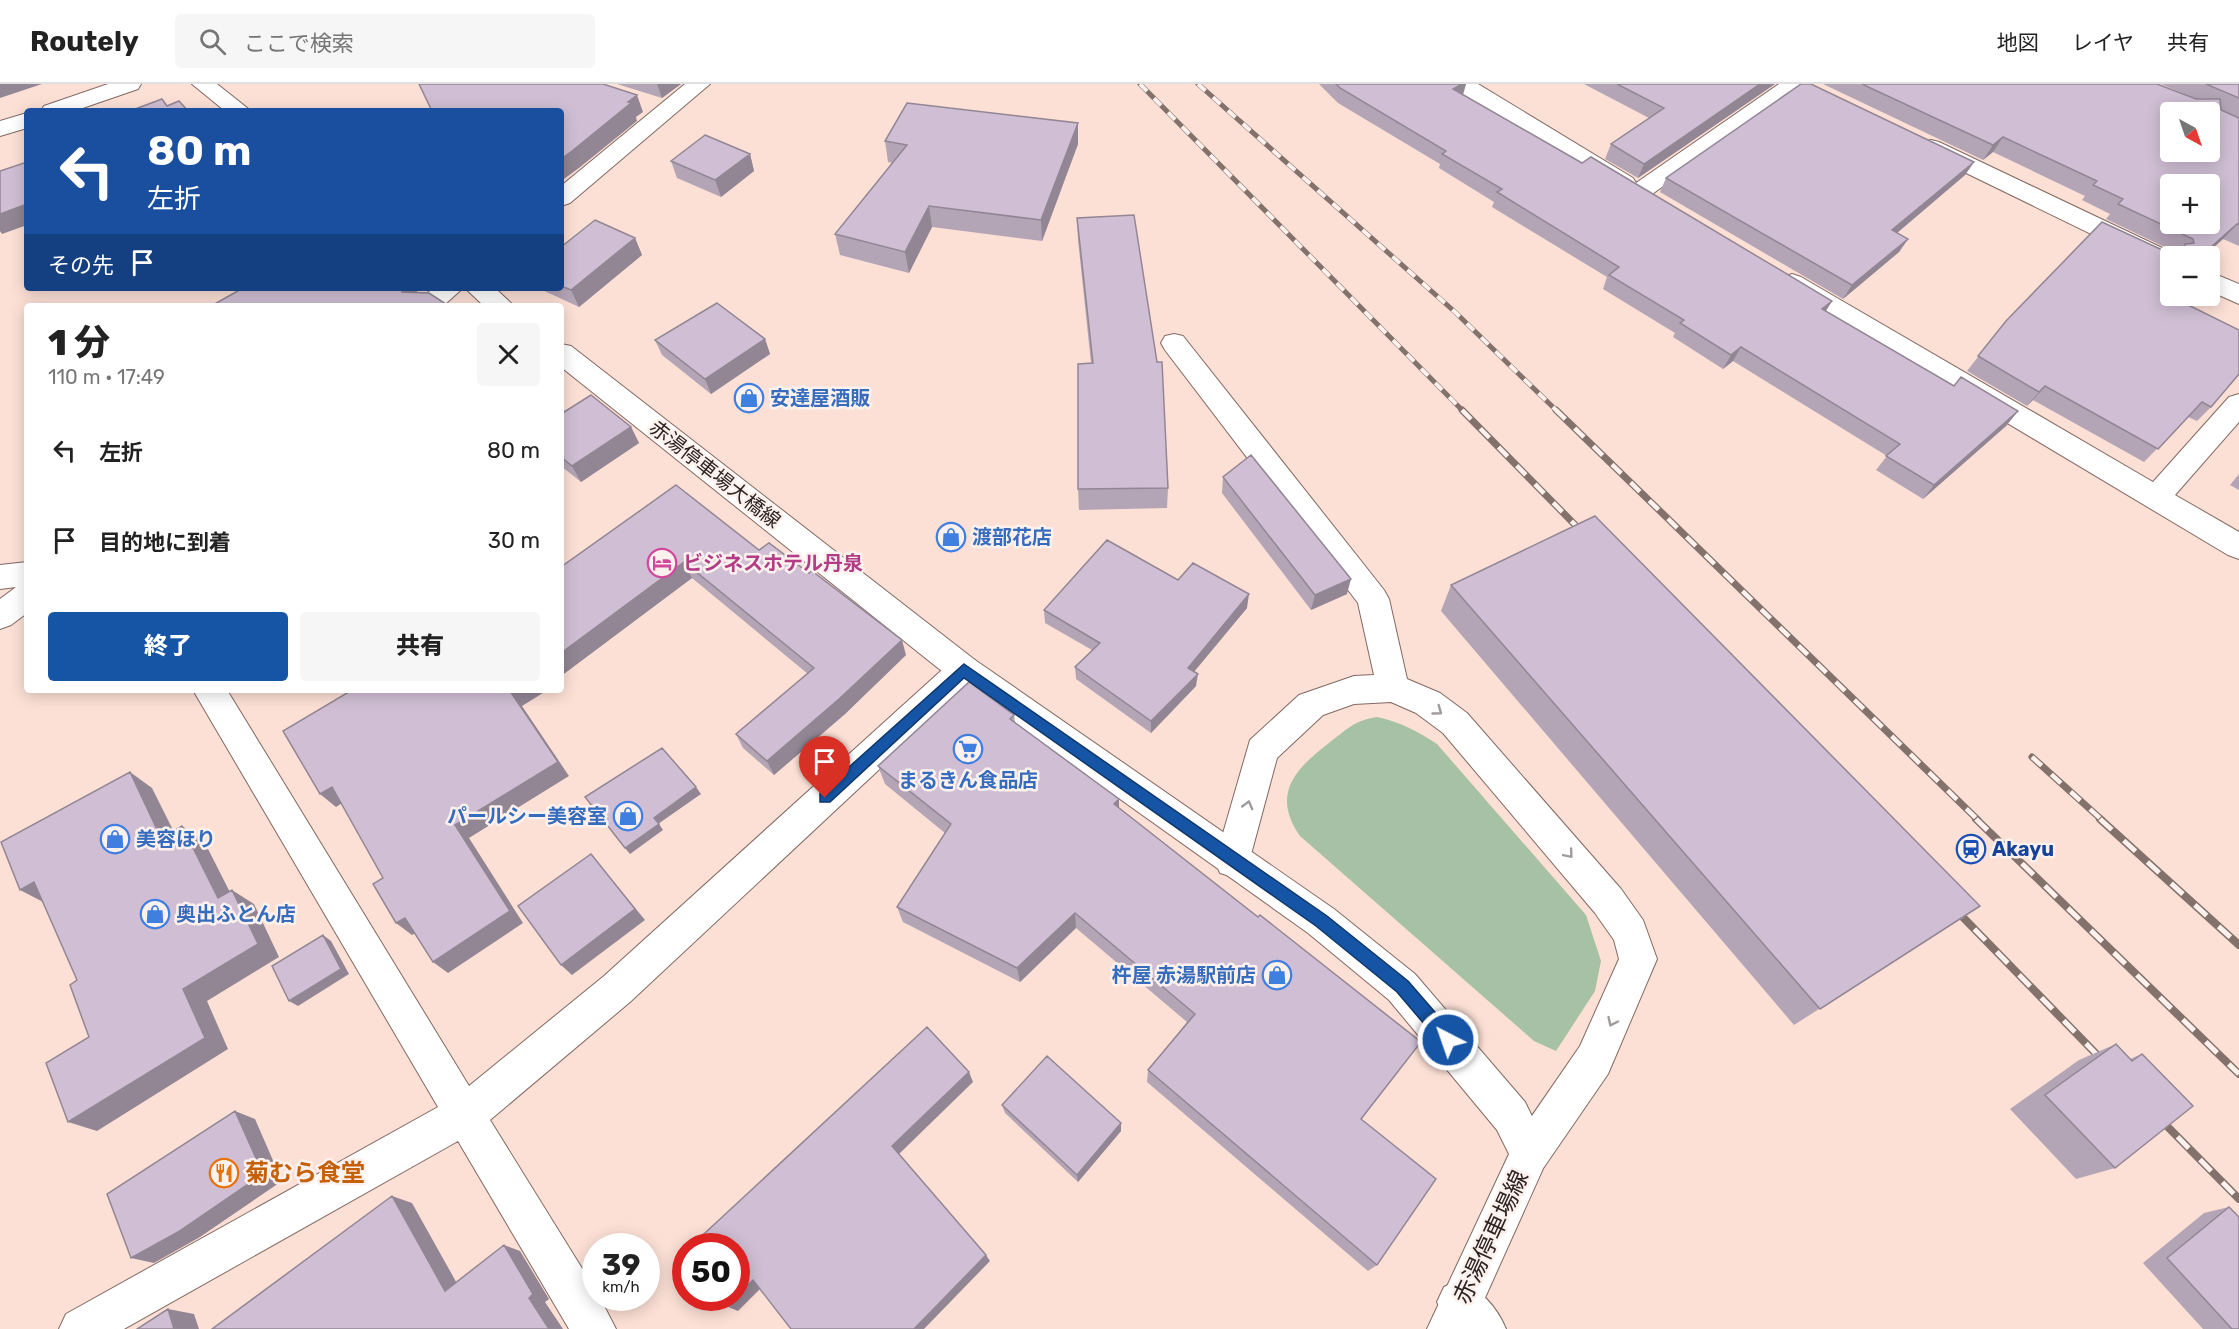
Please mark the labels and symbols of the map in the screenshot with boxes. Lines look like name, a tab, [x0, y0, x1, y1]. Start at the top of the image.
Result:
north arrow	[2160, 102, 2220, 162]
shop icon: 安達屋酒販	[733, 382, 765, 414]
place label: 安達屋酒販	[770, 386, 870, 410]
street label: 赤湯停車場大橋線	[645, 415, 785, 533]
shop icon: 渡部花店	[935, 521, 967, 553]
place label: 渡部花店	[972, 525, 1052, 549]
hotel icon: ビジネスホテル丹泉	[646, 547, 678, 579]
place label: ビジネスホテル丹泉	[683, 551, 863, 575]
one-way arrow	[1431, 704, 1442, 715]
supermarket icon: まるきん食品店	[952, 733, 984, 765]
pin	[799, 736, 850, 798]
place label: まるきん食品店	[898, 768, 1038, 792]
shop icon: パールシー美容室	[612, 800, 644, 832]
one-way arrow	[1241, 800, 1253, 811]
place label: パールシー美容室	[447, 804, 607, 828]
shop icon: 美容ほり	[99, 823, 131, 855]
place label: 美容ほり	[136, 827, 216, 851]
station icon: Akayu	[1955, 833, 1987, 865]
place label: Akayu	[1992, 837, 2054, 861]
one-way arrow	[1562, 847, 1573, 858]
shop icon: 奥出ふとん店	[139, 898, 171, 930]
place label: 奥出ふとん店	[176, 902, 296, 926]
shop icon: 杵屋 赤湯駅前店	[1261, 959, 1293, 991]
place label: 杵屋 赤湯駅前店	[1112, 963, 1256, 987]
position arrow	[1416, 1008, 1480, 1072]
one-way arrow	[1608, 1016, 1620, 1027]
restaurant icon: 菊むら食堂	[208, 1157, 240, 1189]
place label: 菊むら食堂	[245, 1159, 365, 1187]
street label: 赤湯停車場線	[1448, 1166, 1534, 1308]
speed limit sign: 50	[672, 1233, 750, 1311]

